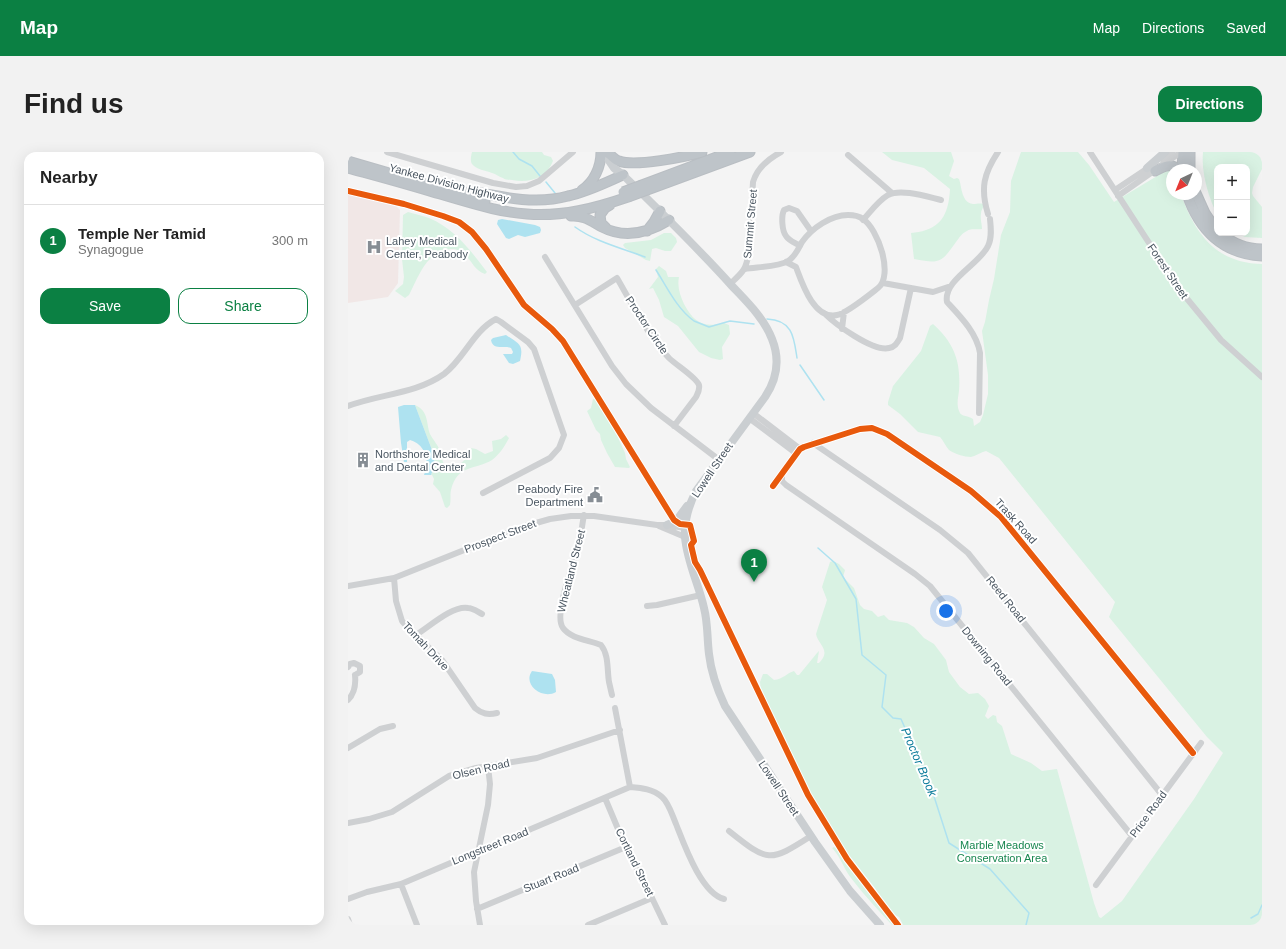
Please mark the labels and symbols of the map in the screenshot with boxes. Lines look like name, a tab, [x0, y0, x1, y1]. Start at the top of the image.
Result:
street label: Yankee Division Highway	[388, 161, 511, 205]
north arrow	[1166, 164, 1202, 200]
street label: Summit Street	[741, 189, 759, 259]
place label: Lahey Medical Center, Peabody	[386, 235, 468, 260]
hospital icon: Lahey Medical Center, Peabody	[365, 238, 383, 256]
street label: Forest Street	[1145, 241, 1191, 301]
street label: Proctor Circle	[623, 294, 671, 356]
street label: Lowell Street	[689, 440, 735, 500]
place label: Northshore Medical and Dental Center	[375, 448, 470, 473]
building icon: Northshore Medical and Dental Center	[354, 451, 372, 469]
place label: Peabody Fire Department	[518, 483, 583, 508]
public building icon: Peabody Fire Department	[586, 486, 604, 504]
street label: Trask Road	[993, 496, 1039, 546]
street label: Prospect Street	[462, 517, 538, 555]
street label: Wheatland Street	[555, 528, 587, 614]
pin: 1	[741, 549, 767, 582]
street label: Reed Road	[984, 574, 1028, 624]
your location	[936, 601, 956, 621]
street label: Tomah Drive	[401, 619, 451, 673]
street label: Downing Road	[960, 624, 1014, 688]
water label: Proctor Brook	[898, 726, 940, 799]
street label: Olsen Road	[451, 757, 511, 781]
street label: Lowell Street	[756, 758, 802, 818]
street label: Price Road	[1127, 788, 1169, 840]
street label: Longstreet Road	[450, 825, 530, 867]
street label: Cortland Street	[613, 826, 657, 898]
park label: Marble Meadows Conservation Area	[957, 839, 1048, 864]
street label: Stuart Road	[522, 861, 580, 895]

